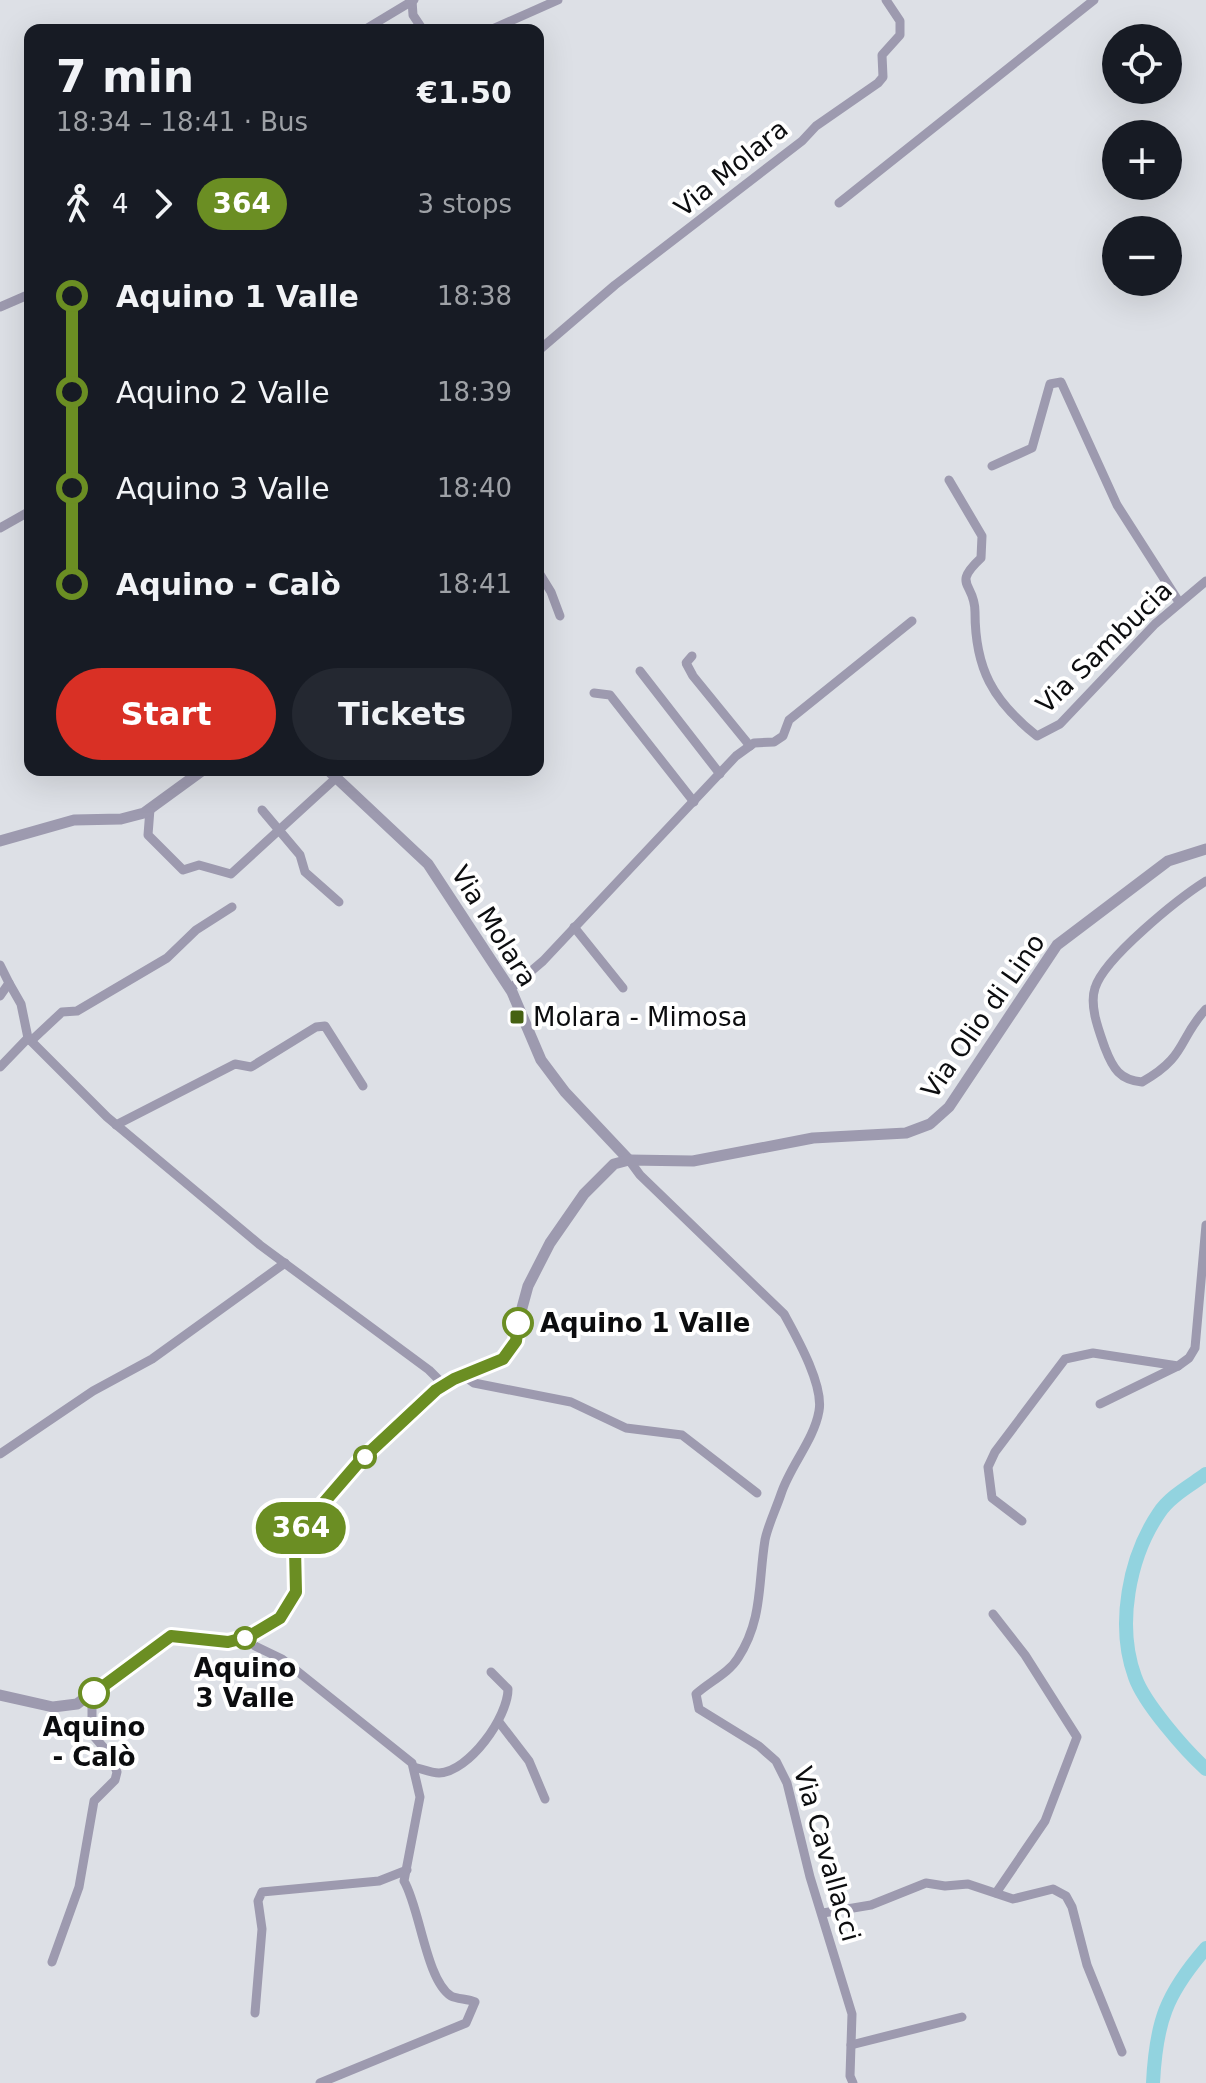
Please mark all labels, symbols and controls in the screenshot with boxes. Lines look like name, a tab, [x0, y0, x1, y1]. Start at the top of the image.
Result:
map controls	[1102, 24, 1182, 296]
button: locate	[1102, 24, 1182, 104]
text: 7 min	[56, 51, 194, 102]
text: €1.50	[417, 75, 512, 110]
text: 18:34 – 18:41 · Bus	[56, 107, 308, 137]
street label: Via Molara	[668, 113, 794, 223]
button: +	[1102, 120, 1182, 200]
icon: walk	[56, 182, 100, 226]
icon: forward	[141, 182, 185, 226]
text: 364	[213, 187, 271, 220]
text: 4	[112, 189, 129, 219]
text: 3 stops	[417, 189, 512, 219]
button: −	[1102, 216, 1182, 296]
text: Aquino 1 Valle	[116, 279, 359, 314]
text: 18:38	[437, 281, 512, 311]
text: Aquino 2 Valle	[116, 375, 330, 410]
text: 18:39	[437, 377, 512, 407]
text: Aquino 3 Valle	[116, 471, 330, 506]
text: 18:40	[437, 473, 512, 503]
text: Aquino - Calò	[116, 567, 341, 602]
text: 18:41	[437, 569, 512, 599]
street label: Via Sambucia	[1030, 575, 1178, 719]
button: Start	[56, 668, 276, 760]
button: Tickets	[292, 668, 512, 760]
street label: Via Molara	[445, 860, 543, 992]
street label: Via Olio di Lino	[915, 928, 1051, 1104]
place label: Molara - Mimosa	[533, 1002, 747, 1032]
marker: Molara - Mimosa	[508, 1008, 526, 1026]
marker: Aquino 1 Valle	[503, 1308, 533, 1338]
place label: Aquino 1 Valle	[540, 1308, 750, 1338]
unlabelled marker	[354, 1446, 376, 1468]
line badge: 364	[255, 1502, 347, 1554]
text: 364	[272, 1511, 330, 1544]
marker: Aquino 3 Valle	[234, 1627, 256, 1649]
place label: Aquino 3 Valle	[194, 1653, 296, 1713]
marker: Aquino - Calò	[79, 1678, 109, 1708]
place label: Aquino - Calò	[43, 1712, 145, 1772]
street label: Via Cavallacci	[788, 1763, 866, 1945]

